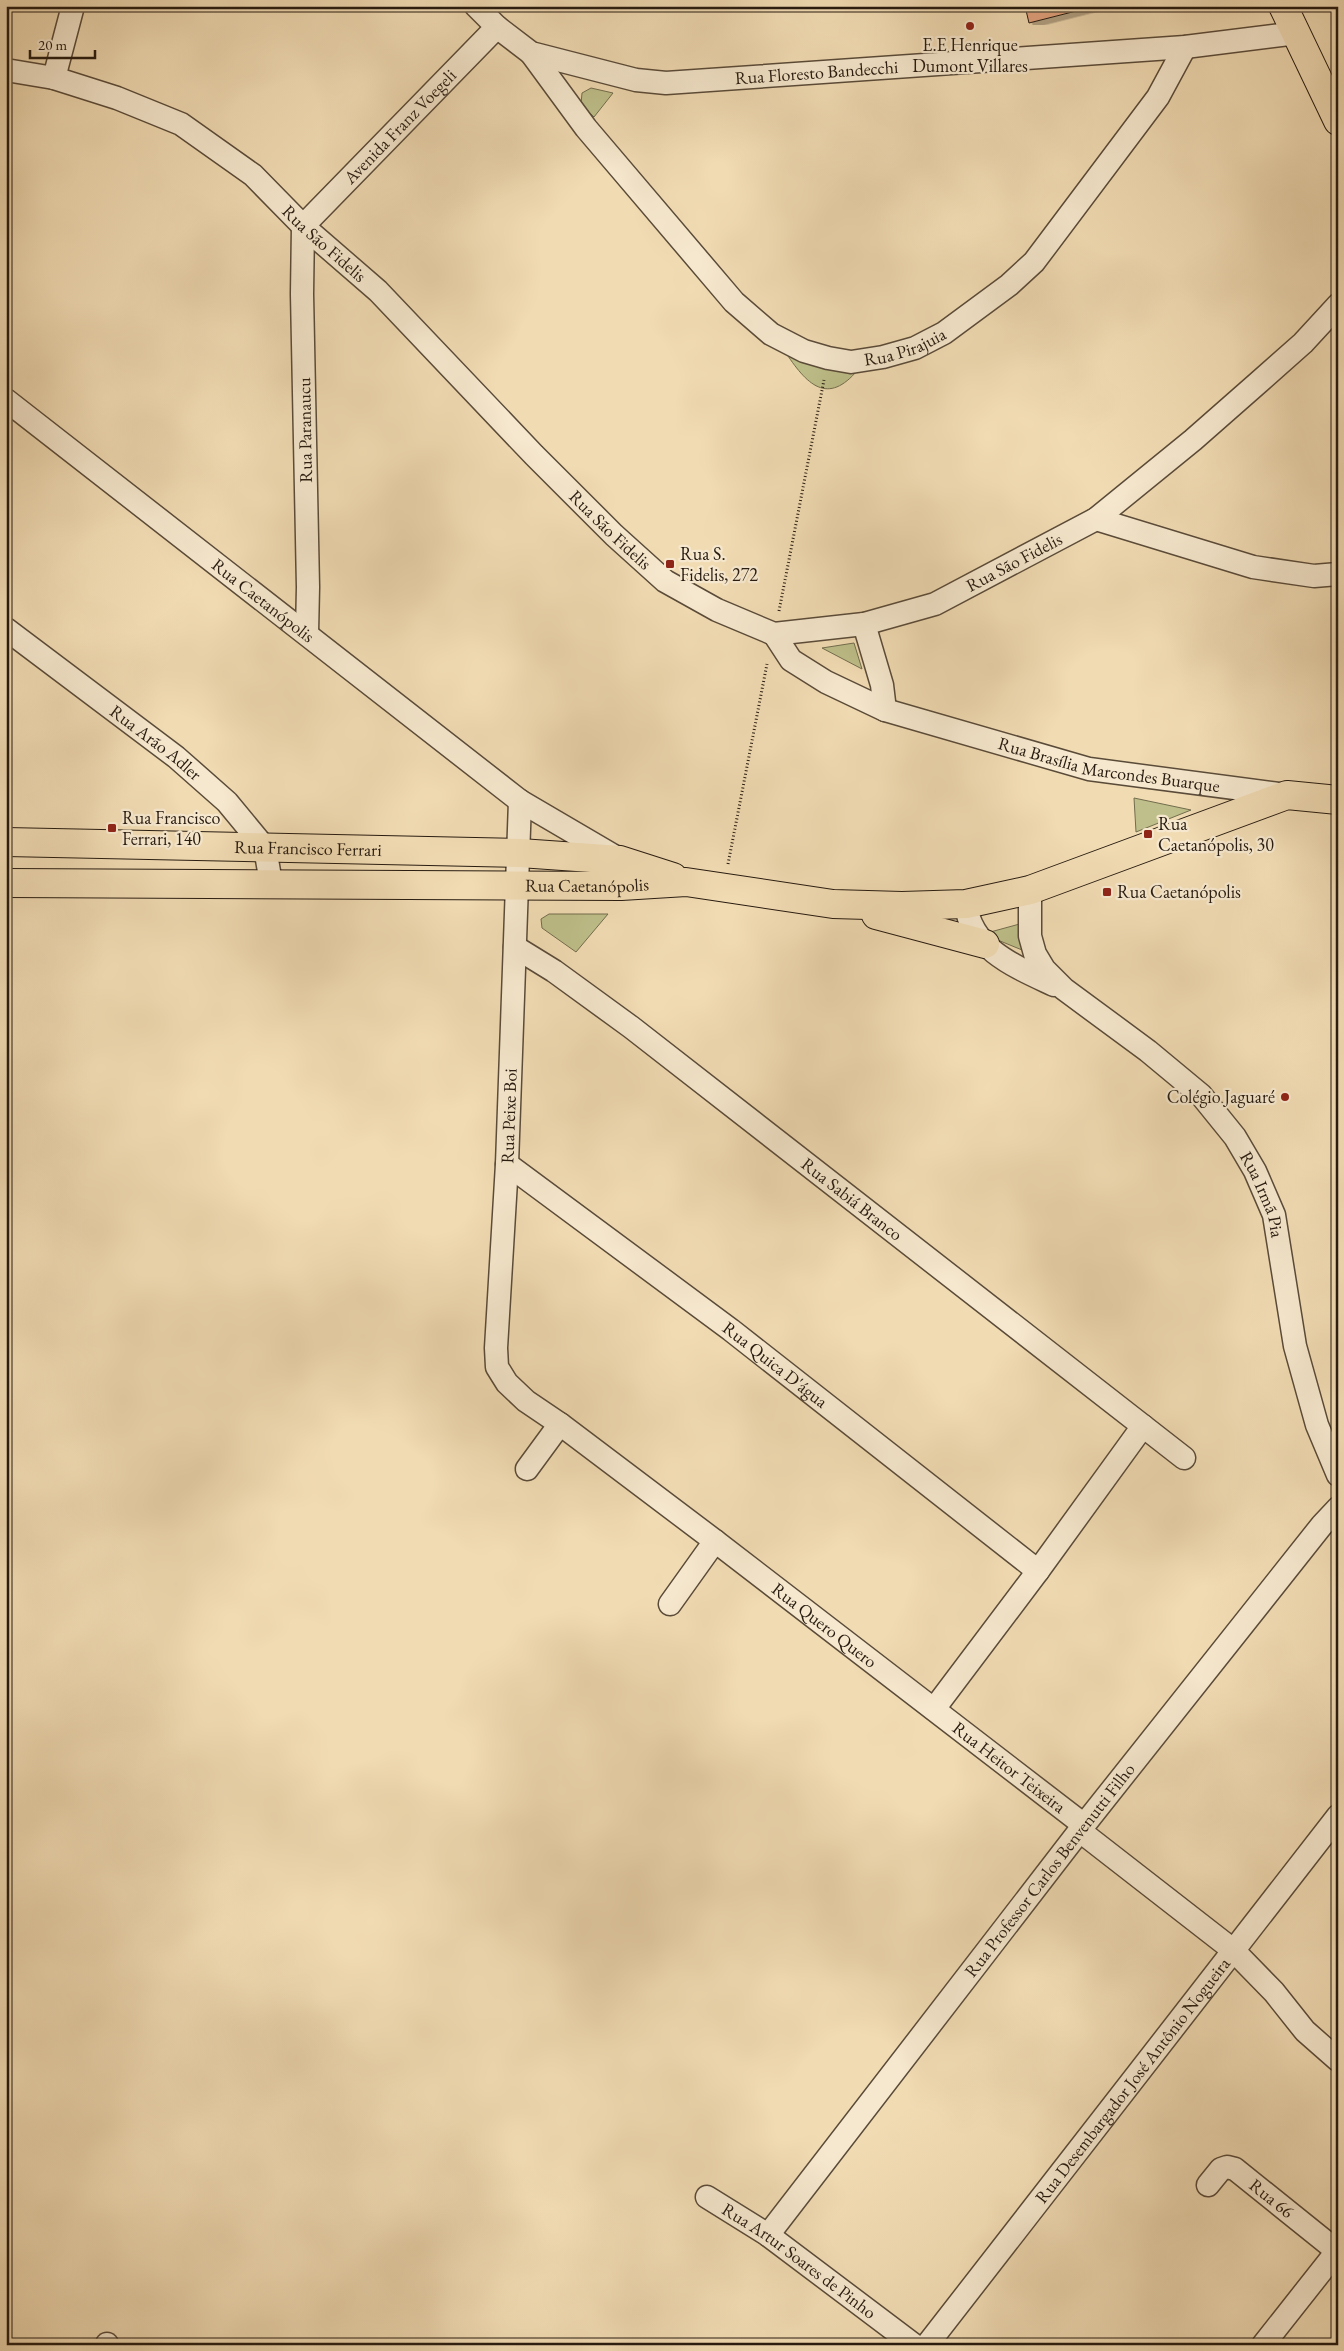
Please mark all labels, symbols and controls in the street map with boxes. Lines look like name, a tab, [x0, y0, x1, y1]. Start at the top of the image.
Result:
marker: E.E Henrique Dumont Villares	[964, 20, 976, 32]
scale bar	[30, 28, 95, 60]
place label: E.E Henrique Dumont Villares	[912, 33, 1028, 77]
text: 20 m	[38, 35, 67, 54]
street label: Rua Floresto Bandecchi	[734, 55, 900, 89]
street label: Avenida Franz Voegeli	[338, 63, 461, 189]
street label: Rua São Fidelis	[277, 200, 372, 287]
street label: Rua Pirajuia	[862, 322, 950, 371]
street label: Rua Paranaucu	[292, 377, 317, 483]
street label: Rua São Fidelis	[564, 485, 657, 574]
street label: Rua São Fidelis	[962, 527, 1066, 597]
place label: Rua S. Fidelis, 272	[680, 542, 758, 586]
street label: Rua Caetanópolis	[207, 553, 319, 647]
marker: Rua S. Fidelis, 272	[664, 558, 676, 570]
street label: Rua Arão Adler	[106, 699, 207, 785]
street label: Rua Brasília Marcondes Buarque	[996, 731, 1221, 797]
place label: Rua Francisco Ferrari, 140	[122, 806, 221, 850]
place label: Rua Caetanópolis, 30	[1158, 812, 1274, 856]
marker: Rua Francisco Ferrari, 140	[106, 822, 118, 834]
marker: Rua Caetanópolis, 30	[1142, 828, 1154, 840]
street label: Rua Francisco Ferrari	[234, 835, 383, 861]
street label: Rua Caetanópolis	[525, 872, 650, 897]
place label: Rua Caetanópolis	[1117, 880, 1241, 903]
marker: Rua Caetanópolis	[1101, 886, 1113, 898]
street label: Rua Peixe Boi	[495, 1067, 522, 1164]
place label: Colégio Jaguaré	[1167, 1085, 1275, 1108]
marker: Colégio Jaguaré	[1279, 1091, 1291, 1103]
street label: Rua Irmã Pia	[1235, 1147, 1290, 1240]
street label: Rua Sabiá Branco	[797, 1152, 908, 1245]
street label: Rua Quica D'água	[718, 1316, 833, 1413]
street label: Rua Quero Quero	[767, 1577, 882, 1673]
street label: Rua Heitor Teixeira	[948, 1716, 1071, 1818]
street label: Rua Professor Carlos Benvenutti Filho	[959, 1758, 1140, 1981]
street label: Rua Desembargador José Antônio Nogueira	[1029, 1952, 1235, 2208]
street label: Rua 66	[1245, 2173, 1299, 2223]
street label: Rua Artur Soares de Pinho	[718, 2197, 881, 2324]

